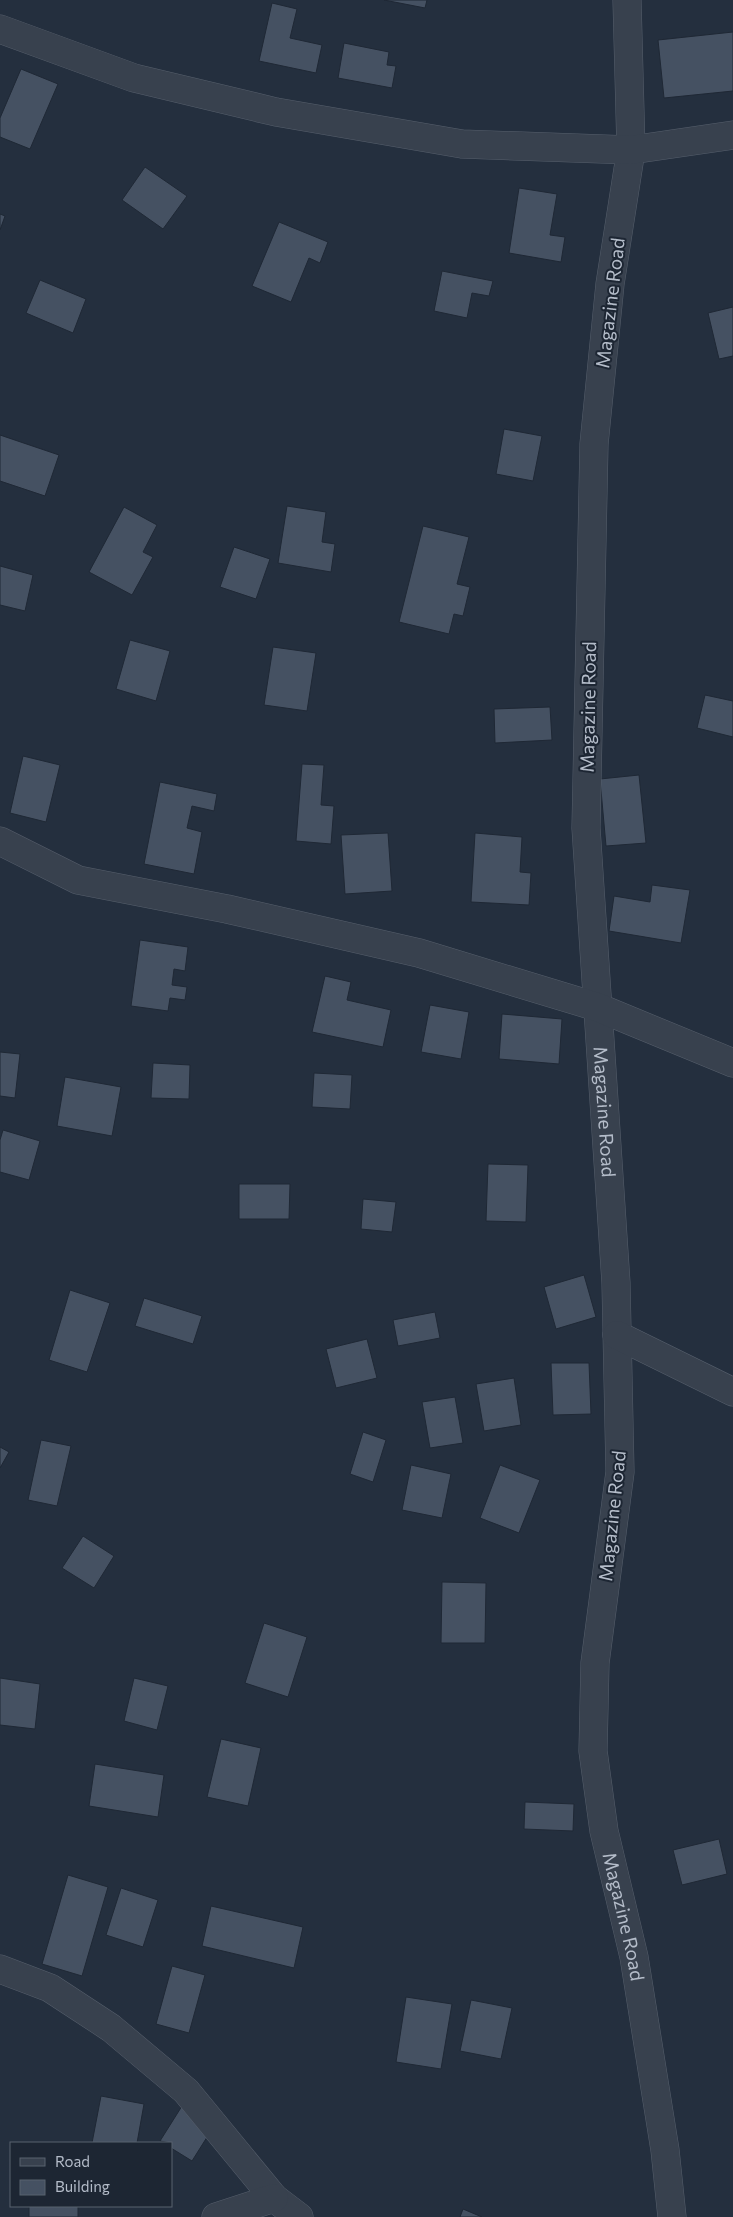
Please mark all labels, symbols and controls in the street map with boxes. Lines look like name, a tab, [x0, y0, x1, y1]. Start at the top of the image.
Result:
street label: Magazine Road	[590, 236, 629, 369]
street label: Magazine Road	[575, 641, 600, 773]
street label: Magazine Road	[589, 1045, 621, 1178]
street label: Magazine Road	[593, 1449, 630, 1582]
street label: Magazine Road	[598, 1850, 650, 1983]
legend	[10, 2142, 172, 2207]
text: Road	[55, 2152, 90, 2170]
text: Building	[55, 2177, 110, 2195]

